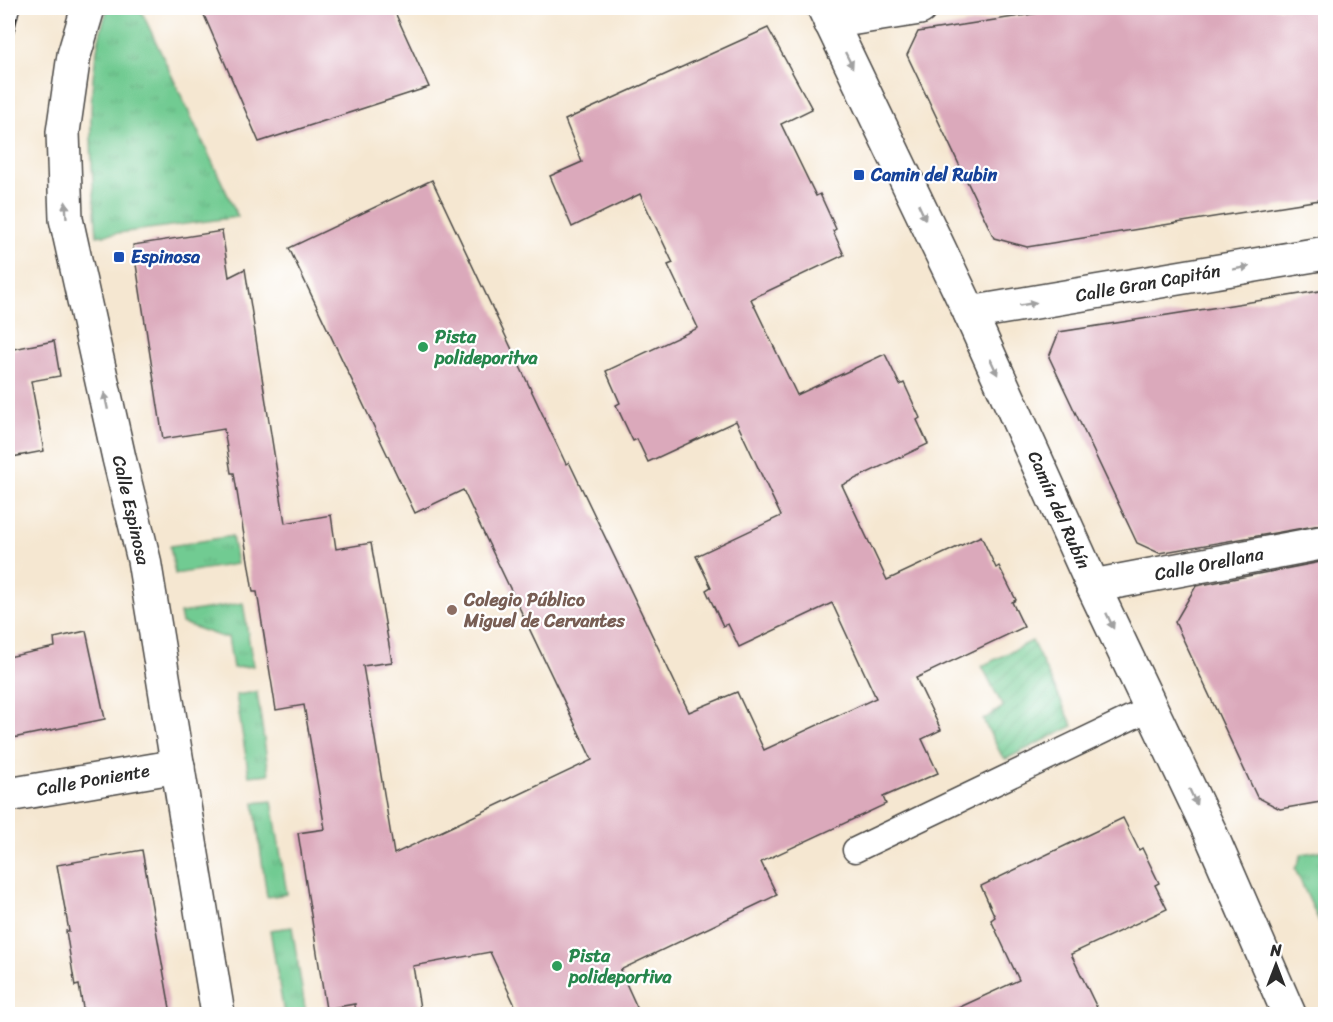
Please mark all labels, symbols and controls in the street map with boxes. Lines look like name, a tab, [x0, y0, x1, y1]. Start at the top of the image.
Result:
one-way arrow	[844, 52, 853, 69]
place label: Camin del Rubin	[870, 159, 998, 191]
marker: Camin del Rubin	[852, 168, 866, 182]
one-way arrow	[62, 201, 71, 220]
one-way arrow	[918, 204, 927, 221]
place label: Espinosa	[131, 241, 201, 273]
marker: Espinosa	[112, 250, 126, 264]
street label: Calle Gran Capitán	[1073, 254, 1223, 311]
one-way arrow	[1231, 263, 1250, 272]
one-way arrow	[1018, 299, 1037, 308]
place label: Pista polideporitva	[434, 321, 539, 374]
marker: Pista polideporitva	[416, 340, 430, 354]
one-way arrow	[990, 358, 999, 375]
one-way arrow	[101, 391, 110, 410]
street label: Camín del Rubín	[1019, 446, 1100, 575]
street label: Calle Espinosa	[103, 452, 159, 569]
street label: Calle Orellana	[1152, 538, 1267, 590]
place label: Colegio Público Miguel de Cervantes	[463, 584, 625, 637]
marker: Colegio Público Miguel de Cervantes	[445, 603, 459, 617]
one-way arrow	[1105, 612, 1114, 629]
street label: Calle Poniente	[34, 754, 152, 806]
one-way arrow	[1188, 789, 1197, 806]
north arrow	[1246, 935, 1306, 995]
text: N	[1269, 936, 1282, 965]
place label: Pista polideportiva	[568, 940, 673, 993]
marker: Pista polideportiva	[550, 959, 564, 973]

